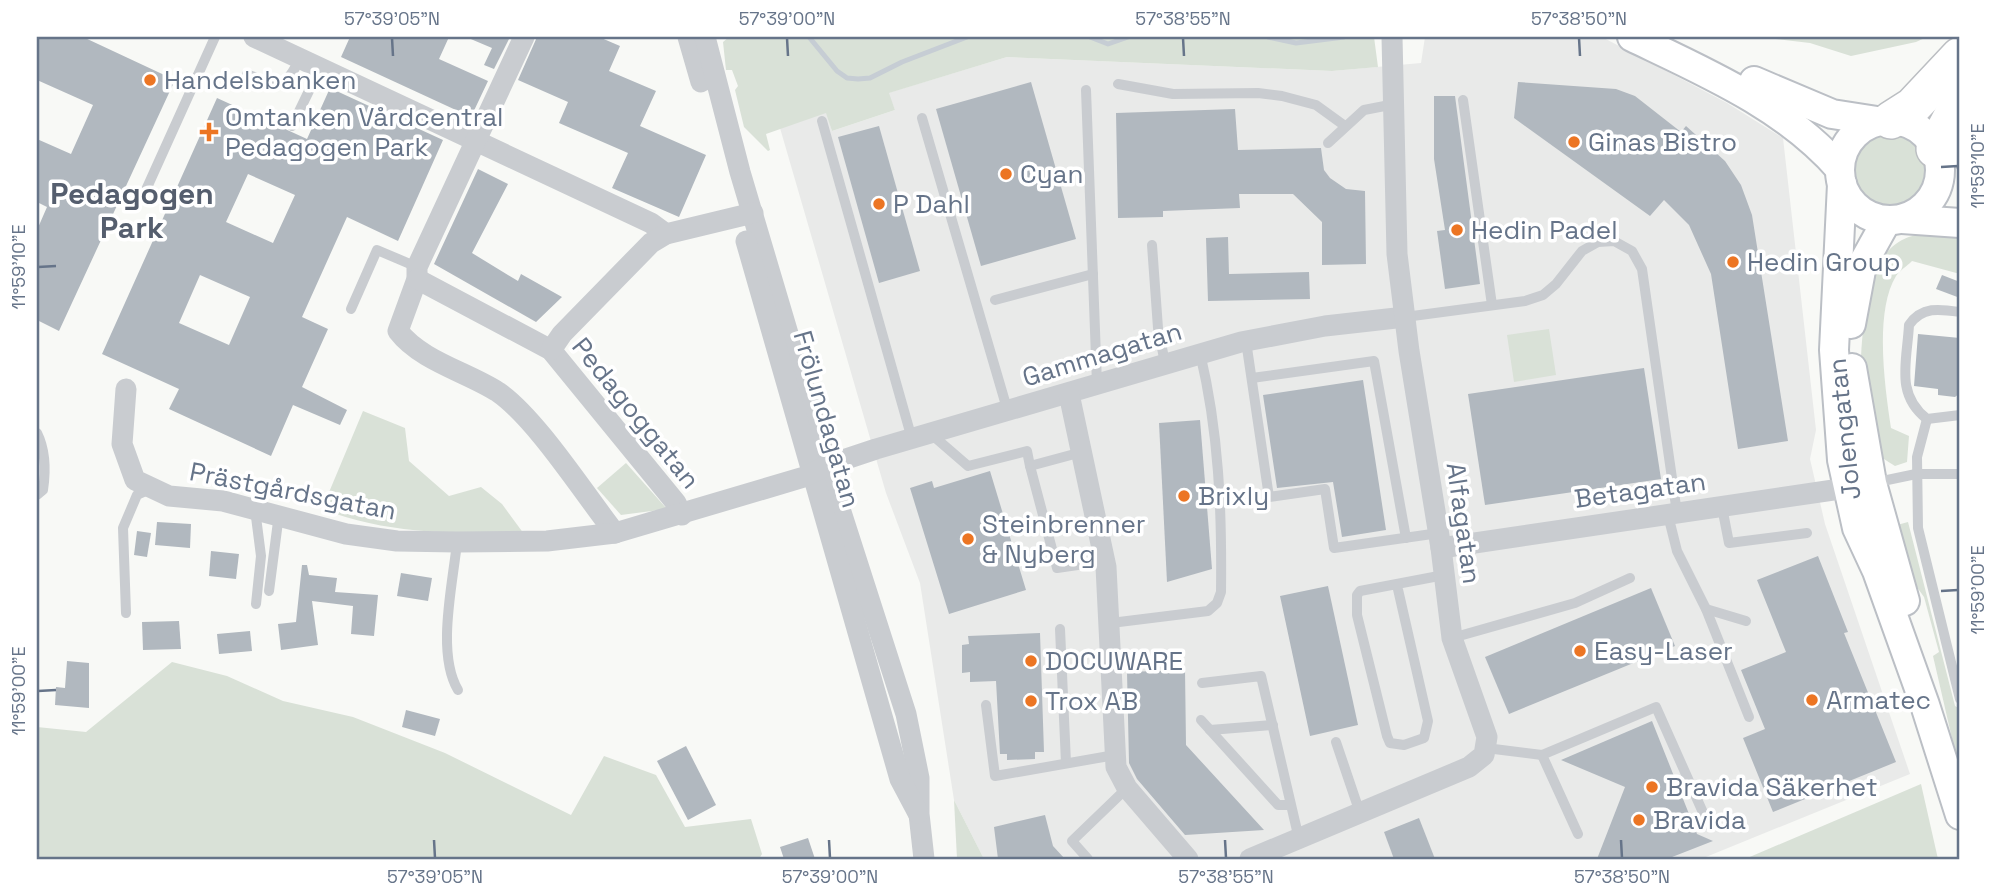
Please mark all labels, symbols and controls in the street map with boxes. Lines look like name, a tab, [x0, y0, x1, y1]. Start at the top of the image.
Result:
text: 57°39'05"N	[344, 7, 440, 30]
text: 57°39'00"N	[739, 7, 835, 30]
text: 57°38'55"N	[1135, 7, 1231, 30]
text: 57°38'50"N	[1531, 7, 1627, 30]
place label: Handelsbanken	[164, 63, 356, 97]
marker: Handelsbanken	[142, 72, 158, 88]
place label: Omtanken Vårdcentral Pedagogen Park	[225, 100, 503, 164]
marker: Omtanken Vårdcentral Pedagogen Park	[199, 122, 219, 142]
text: 11°59'10"E	[1966, 123, 1989, 209]
place label: Ginas Bistro	[1588, 125, 1737, 159]
marker: Ginas Bistro	[1566, 134, 1582, 150]
place label: Cyan	[1020, 157, 1084, 191]
marker: Cyan	[998, 166, 1014, 182]
district label: Pedagogen Park	[50, 174, 214, 247]
place label: P Dahl	[893, 187, 970, 221]
marker: P Dahl	[871, 196, 887, 212]
place label: Hedin Padel	[1471, 213, 1618, 247]
marker: Hedin Padel	[1449, 222, 1465, 238]
text: 11°59'10"E	[7, 224, 30, 310]
place label: Hedin Group	[1747, 245, 1900, 279]
marker: Hedin Group	[1725, 254, 1741, 270]
street label: Gammagatan	[1018, 314, 1186, 394]
street label: Frölundagatan	[785, 327, 869, 511]
street label: Pedagoggatan	[565, 330, 707, 496]
street label: Jolengatan	[1820, 357, 1868, 501]
street label: Prästgårdsgatan	[187, 454, 399, 528]
street label: Alfagatan	[1439, 460, 1489, 586]
street label: Betagatan	[1572, 464, 1708, 516]
place label: Brixly	[1198, 479, 1269, 513]
marker: Brixly	[1176, 488, 1192, 504]
place label: Steinbrenner & Nyberg	[982, 507, 1146, 571]
marker: Steinbrenner & Nyberg	[960, 531, 976, 547]
text: 11°59'00"E	[1966, 545, 1989, 635]
place label: Easy-Laser	[1594, 634, 1733, 668]
marker: Easy-Laser	[1572, 643, 1588, 659]
place label: DOCUWARE	[1045, 644, 1183, 678]
text: 11°59'00"E	[7, 646, 30, 736]
marker: DOCUWARE	[1023, 653, 1039, 669]
place label: Armatec	[1826, 683, 1931, 717]
place label: Trox AB	[1045, 684, 1138, 718]
marker: Armatec	[1804, 692, 1820, 708]
marker: Trox AB	[1023, 693, 1039, 709]
place label: Bravida Säkerhet	[1666, 770, 1878, 804]
marker: Bravida Säkerhet	[1644, 779, 1660, 795]
place label: Bravida	[1653, 803, 1746, 837]
marker: Bravida	[1631, 812, 1647, 828]
text: 57°39'05"N	[387, 865, 483, 888]
text: 57°39'00"N	[782, 865, 878, 888]
text: 57°38'55"N	[1178, 865, 1274, 888]
text: 57°38'50"N	[1574, 865, 1670, 888]

